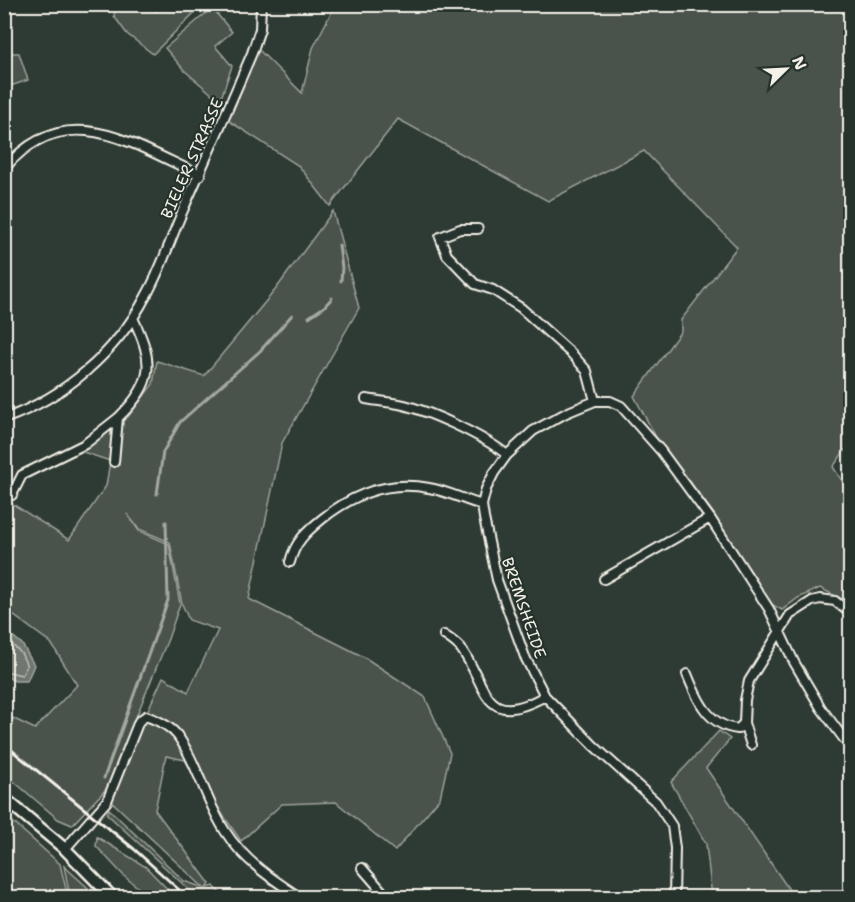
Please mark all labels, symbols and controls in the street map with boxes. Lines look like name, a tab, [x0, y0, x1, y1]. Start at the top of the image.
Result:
north arrow	[756, 39, 816, 99]
text: N	[787, 53, 811, 73]
street label: BIELER STRASSE	[156, 94, 228, 222]
street label: BREMSHEIDE	[497, 555, 551, 661]

